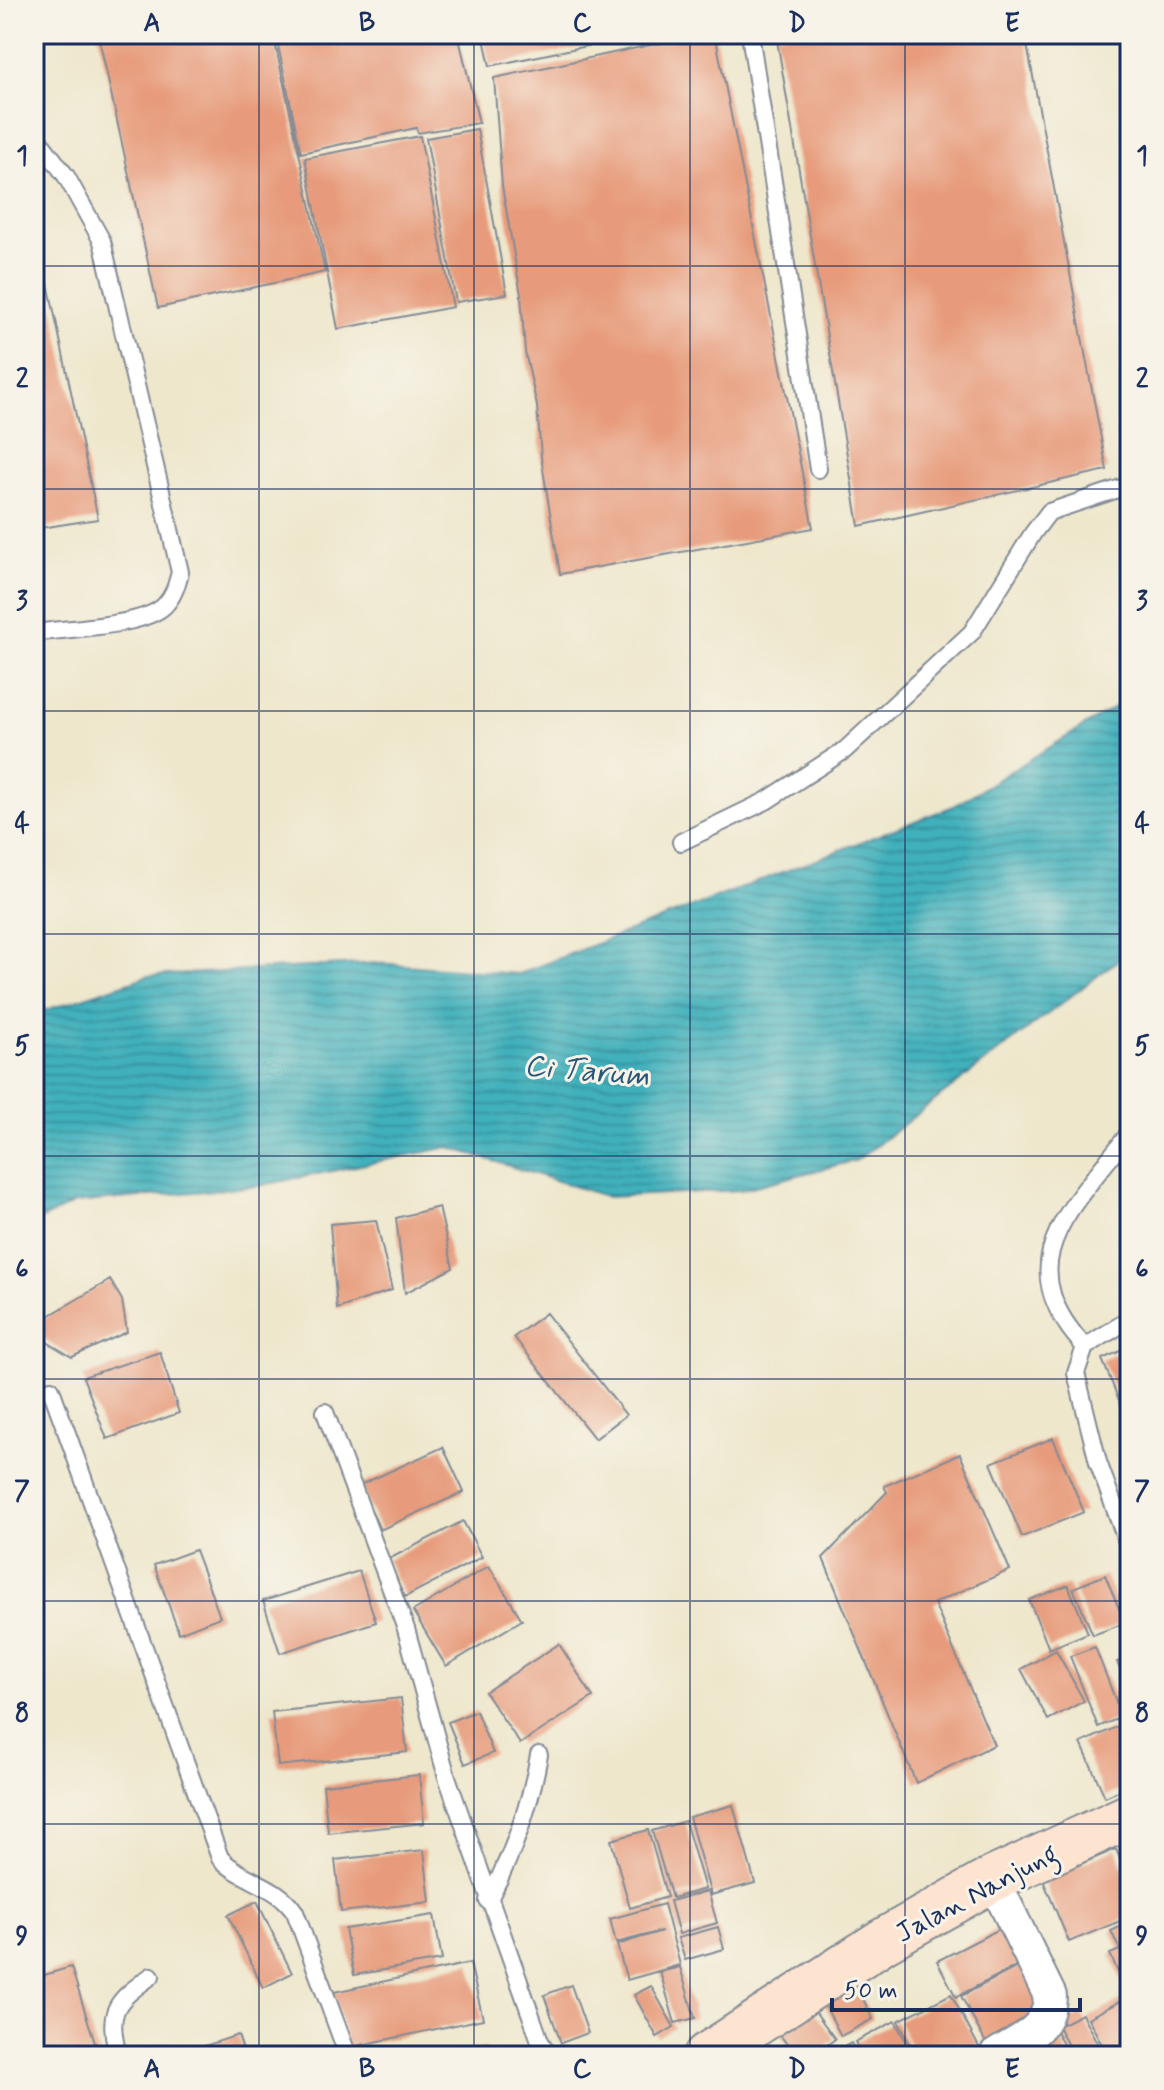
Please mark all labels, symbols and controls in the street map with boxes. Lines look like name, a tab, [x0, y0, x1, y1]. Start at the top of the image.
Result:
text: A	[143, 7, 161, 41]
text: B	[359, 7, 375, 41]
text: C	[573, 7, 592, 41]
text: D	[788, 7, 806, 41]
text: E	[1004, 7, 1020, 41]
text: 1	[16, 140, 28, 174]
text: 1	[1136, 140, 1148, 174]
text: 2	[16, 363, 29, 397]
text: 2	[1136, 363, 1149, 397]
text: 3	[16, 585, 28, 619]
text: 3	[1136, 585, 1148, 619]
text: 4	[14, 808, 30, 842]
text: 4	[1134, 808, 1150, 842]
text: 5	[14, 1030, 30, 1064]
text: 5	[1134, 1030, 1150, 1064]
water label: Ci Tarum	[523, 1047, 651, 1096]
text: 6	[15, 1253, 29, 1287]
text: 6	[1135, 1253, 1149, 1287]
text: 7	[14, 1475, 30, 1509]
text: 7	[1134, 1475, 1150, 1509]
text: 8	[15, 1697, 29, 1731]
text: 8	[1135, 1697, 1149, 1731]
street label: Jalan Nanjung	[889, 1836, 1066, 1955]
text: 9	[16, 1920, 29, 1954]
text: 9	[1136, 1920, 1149, 1954]
scale bar	[832, 1962, 1080, 2012]
text: 50 m	[844, 1976, 898, 2007]
text: A	[143, 2053, 161, 2087]
text: B	[359, 2053, 375, 2087]
text: C	[573, 2053, 592, 2087]
text: D	[788, 2053, 806, 2087]
text: E	[1004, 2053, 1020, 2087]

